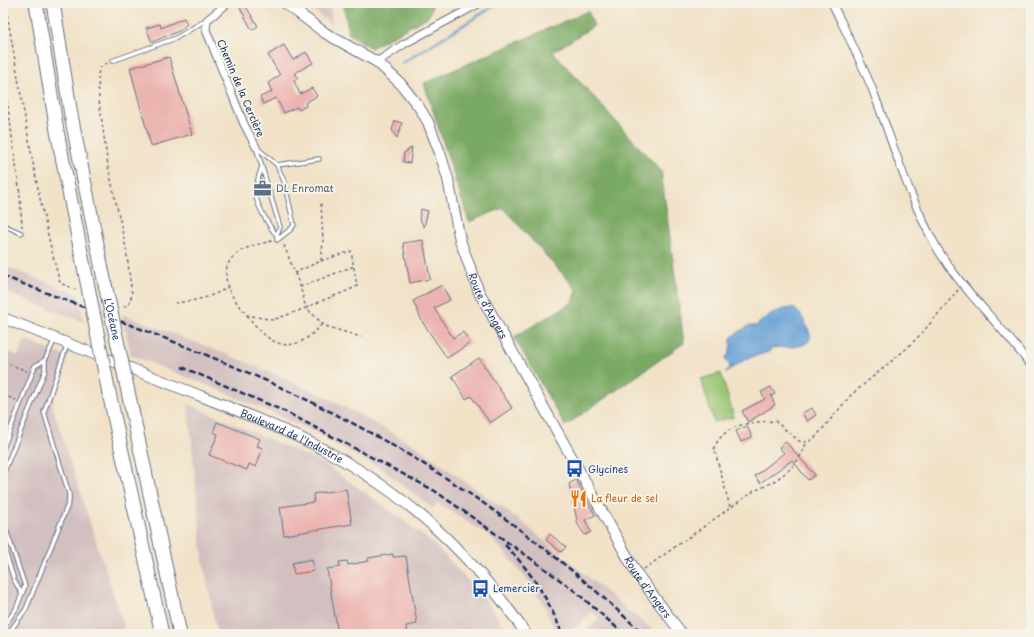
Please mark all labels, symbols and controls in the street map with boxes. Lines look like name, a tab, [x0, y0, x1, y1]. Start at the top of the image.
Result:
street label: Chemin de la Cerclère	[214, 37, 269, 140]
office icon: DL Enromat	[253, 178, 273, 198]
place label: DL Enromat	[276, 180, 334, 195]
street label: Route d'Angers	[466, 270, 512, 342]
street label: L’Océane	[101, 296, 125, 342]
street label: Boulevard de l'Industrie	[238, 405, 346, 466]
bus stop icon: Glycines	[565, 459, 585, 479]
place label: Glycines	[588, 461, 629, 477]
restaurant icon: La fleur de sel	[568, 488, 588, 508]
place label: La fleur de sel	[591, 490, 658, 505]
street label: Route d'Angers	[621, 553, 676, 621]
bus stop icon: Lemercier	[470, 578, 490, 598]
place label: Lemercier	[493, 580, 540, 595]

